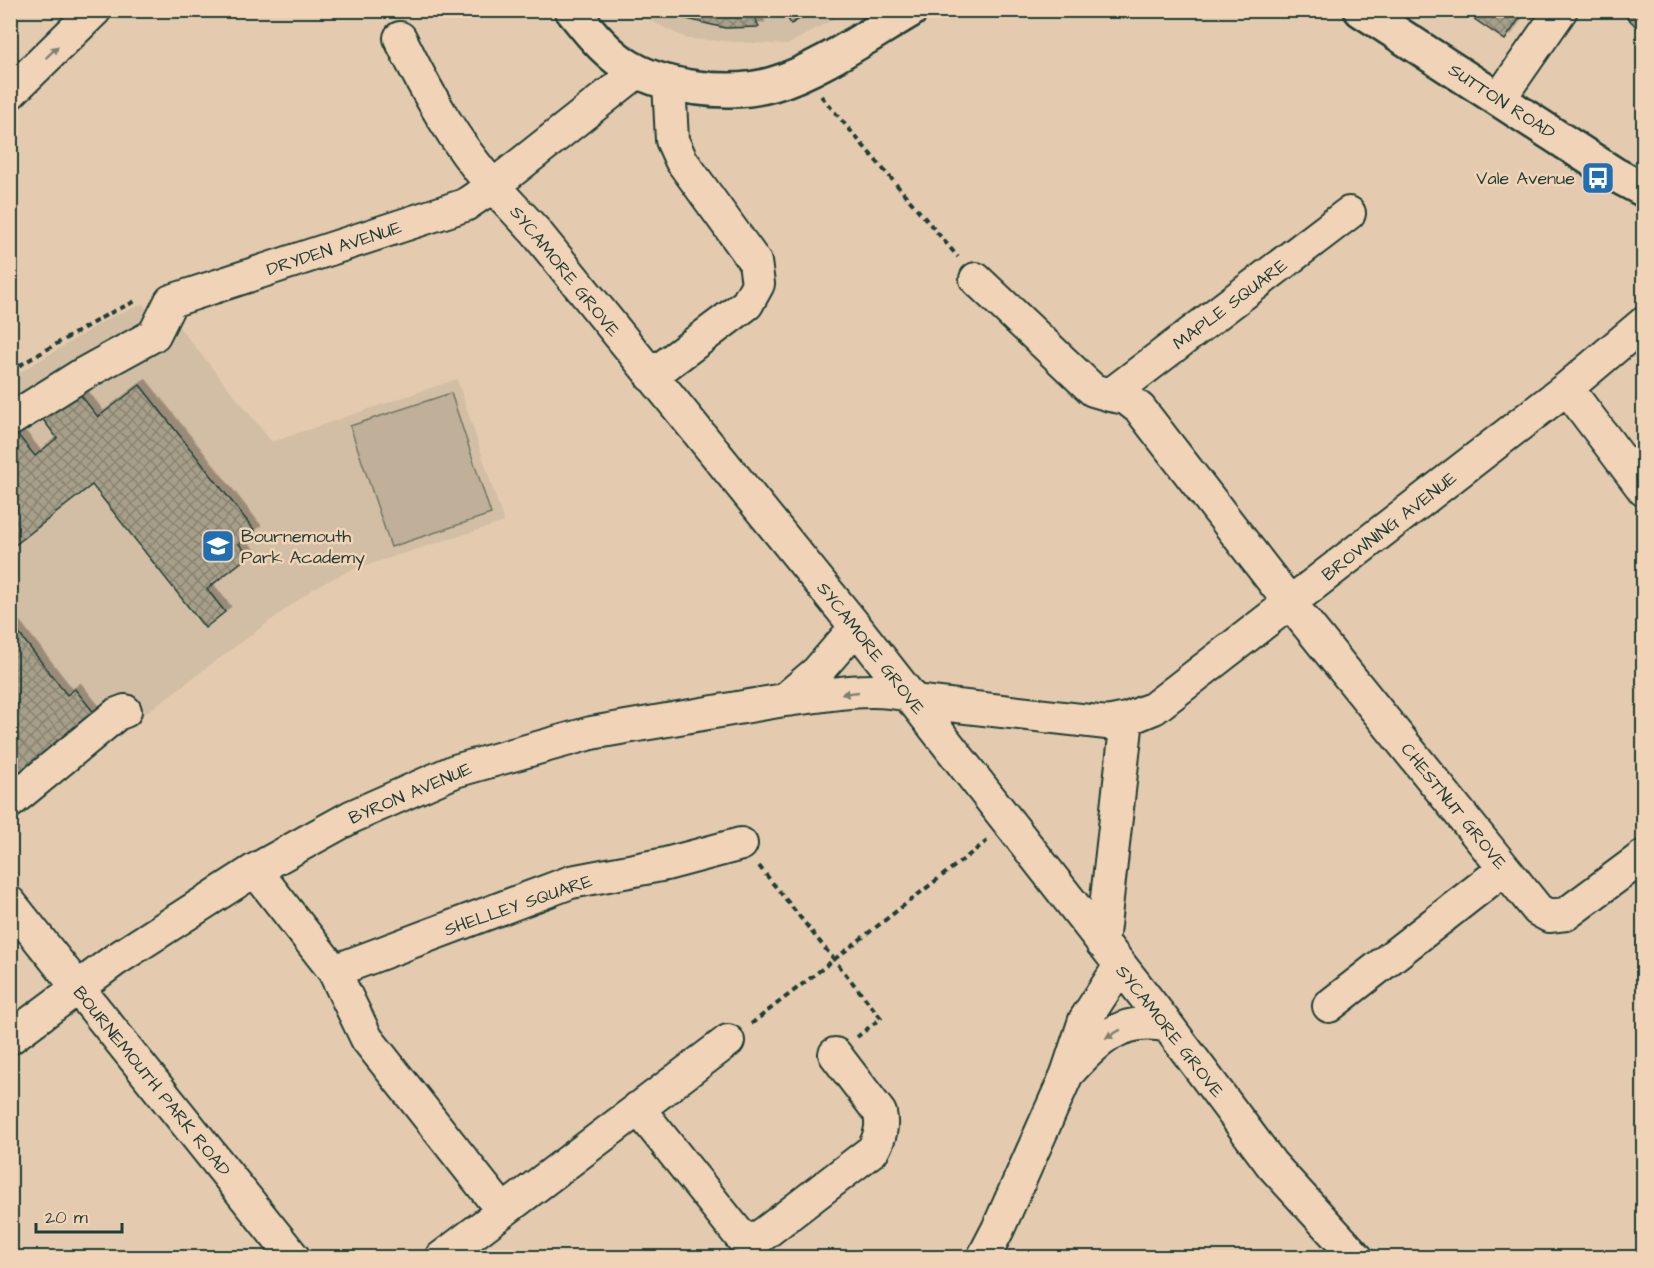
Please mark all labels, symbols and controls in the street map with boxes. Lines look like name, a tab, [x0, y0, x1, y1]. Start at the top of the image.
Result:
one-way arrow	[45, 45, 59, 59]
street label: SUTTON ROAD	[1443, 58, 1560, 146]
bus stop icon: Vale Avenue	[1580, 160, 1616, 196]
place label: Vale Avenue	[1476, 166, 1575, 191]
street label: SYCAMORE GROVE	[504, 200, 626, 343]
street label: DRYDEN AVENUE	[264, 215, 405, 282]
street label: MAPLE SQUARE	[1168, 253, 1293, 356]
street label: BROWNING AVENUE	[1317, 466, 1462, 587]
place label: Bournemouth Park Academy	[241, 524, 365, 571]
school or university icon: Bournemouth Park Academy	[200, 528, 236, 564]
street label: SYCAMORE GROVE	[811, 577, 931, 720]
one-way arrow	[841, 688, 860, 698]
street label: CHESTNUT GROVE	[1395, 738, 1513, 875]
street label: BYRON AVENUE	[345, 756, 476, 831]
street label: SHELLEY SQUARE	[441, 868, 596, 943]
street label: SYCAMORE GROVE	[1110, 960, 1230, 1103]
street label: BOURNEMOUTH PARK ROAD	[67, 981, 236, 1182]
one-way arrow	[1104, 1029, 1121, 1039]
scale bar	[36, 1196, 122, 1234]
text: 20 m	[45, 1205, 88, 1230]

